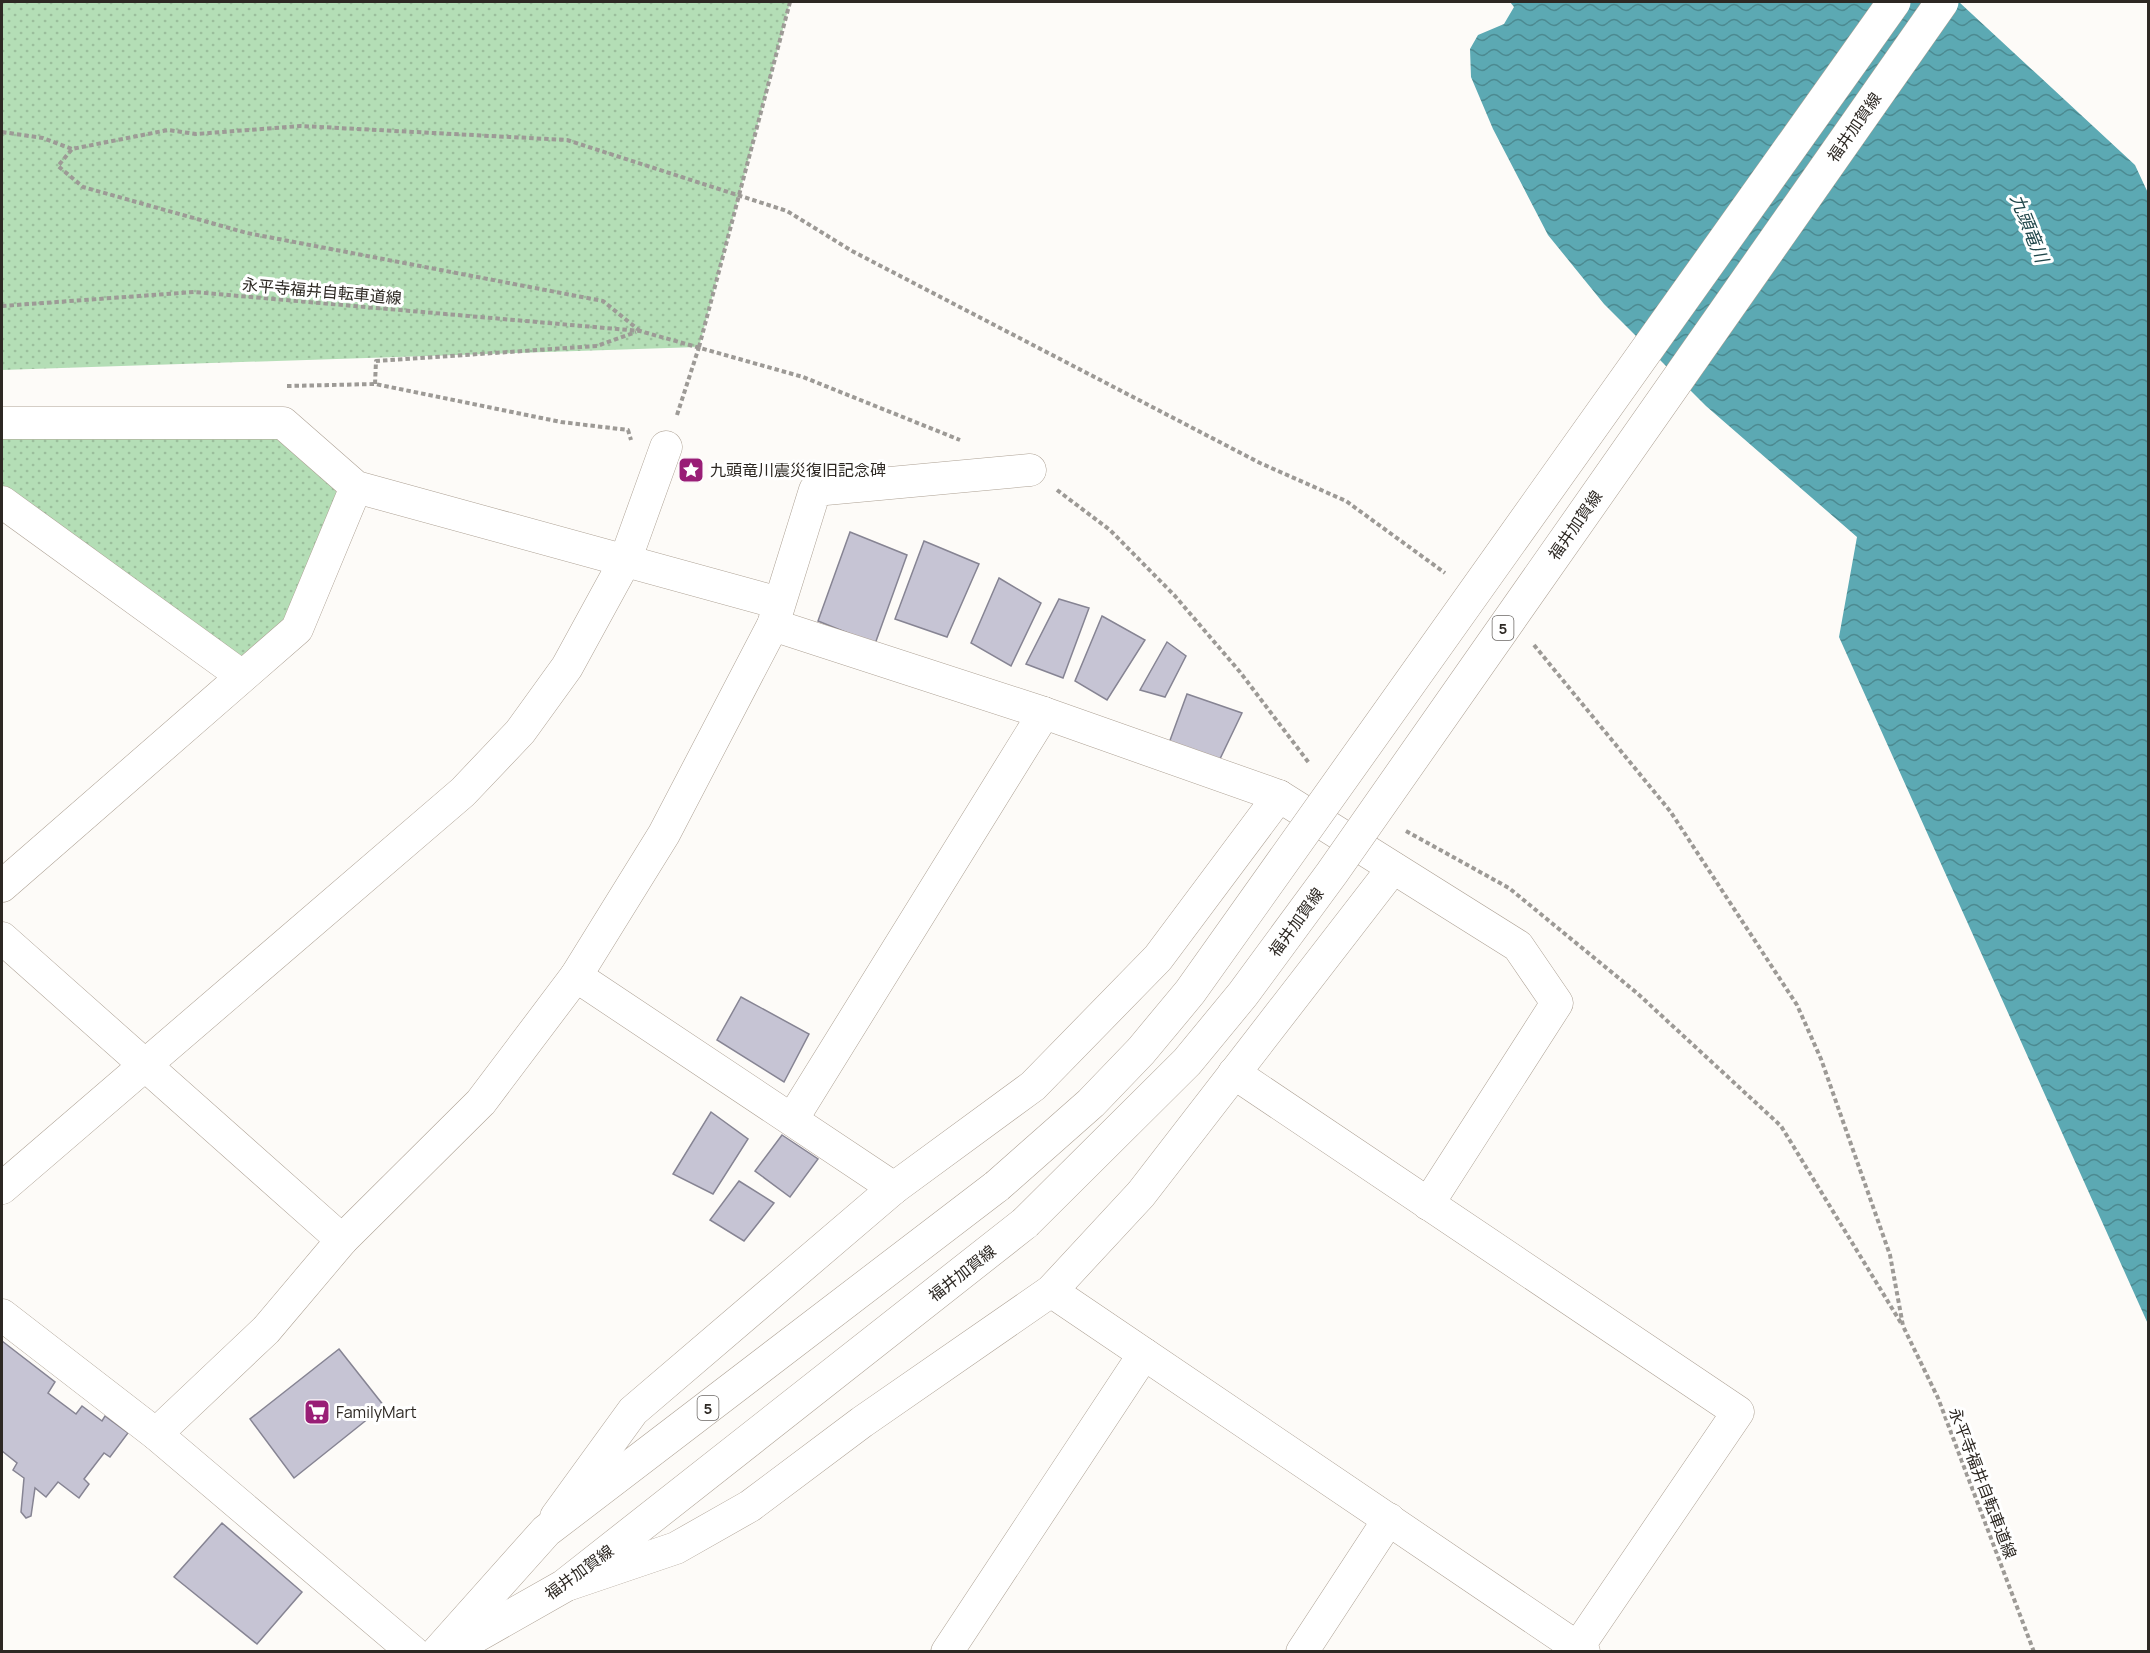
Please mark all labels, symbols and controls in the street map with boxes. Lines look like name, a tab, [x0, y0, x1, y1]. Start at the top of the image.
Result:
street label: 福井加賀線	[1822, 88, 1886, 166]
water label: 九頭竜川	[2005, 190, 2055, 268]
street label: 永平寺福井自転車道線	[241, 273, 403, 309]
place icon: 九頭竜川震災復旧記念碑	[676, 455, 706, 485]
place label: 九頭竜川震災復旧記念碑	[710, 459, 886, 481]
street label: 福井加賀線	[1543, 486, 1607, 564]
road number: 5	[1492, 616, 1514, 640]
street label: 福井加賀線	[1264, 883, 1328, 961]
street label: 福井加賀線	[924, 1240, 1000, 1306]
road number: 5	[698, 1396, 718, 1420]
supermarket icon: FamilyMart	[302, 1397, 332, 1427]
place label: FamilyMart	[336, 1401, 417, 1423]
street label: 永平寺福井自転車道線	[1944, 1404, 2022, 1562]
street label: 福井加賀線	[540, 1540, 618, 1604]

